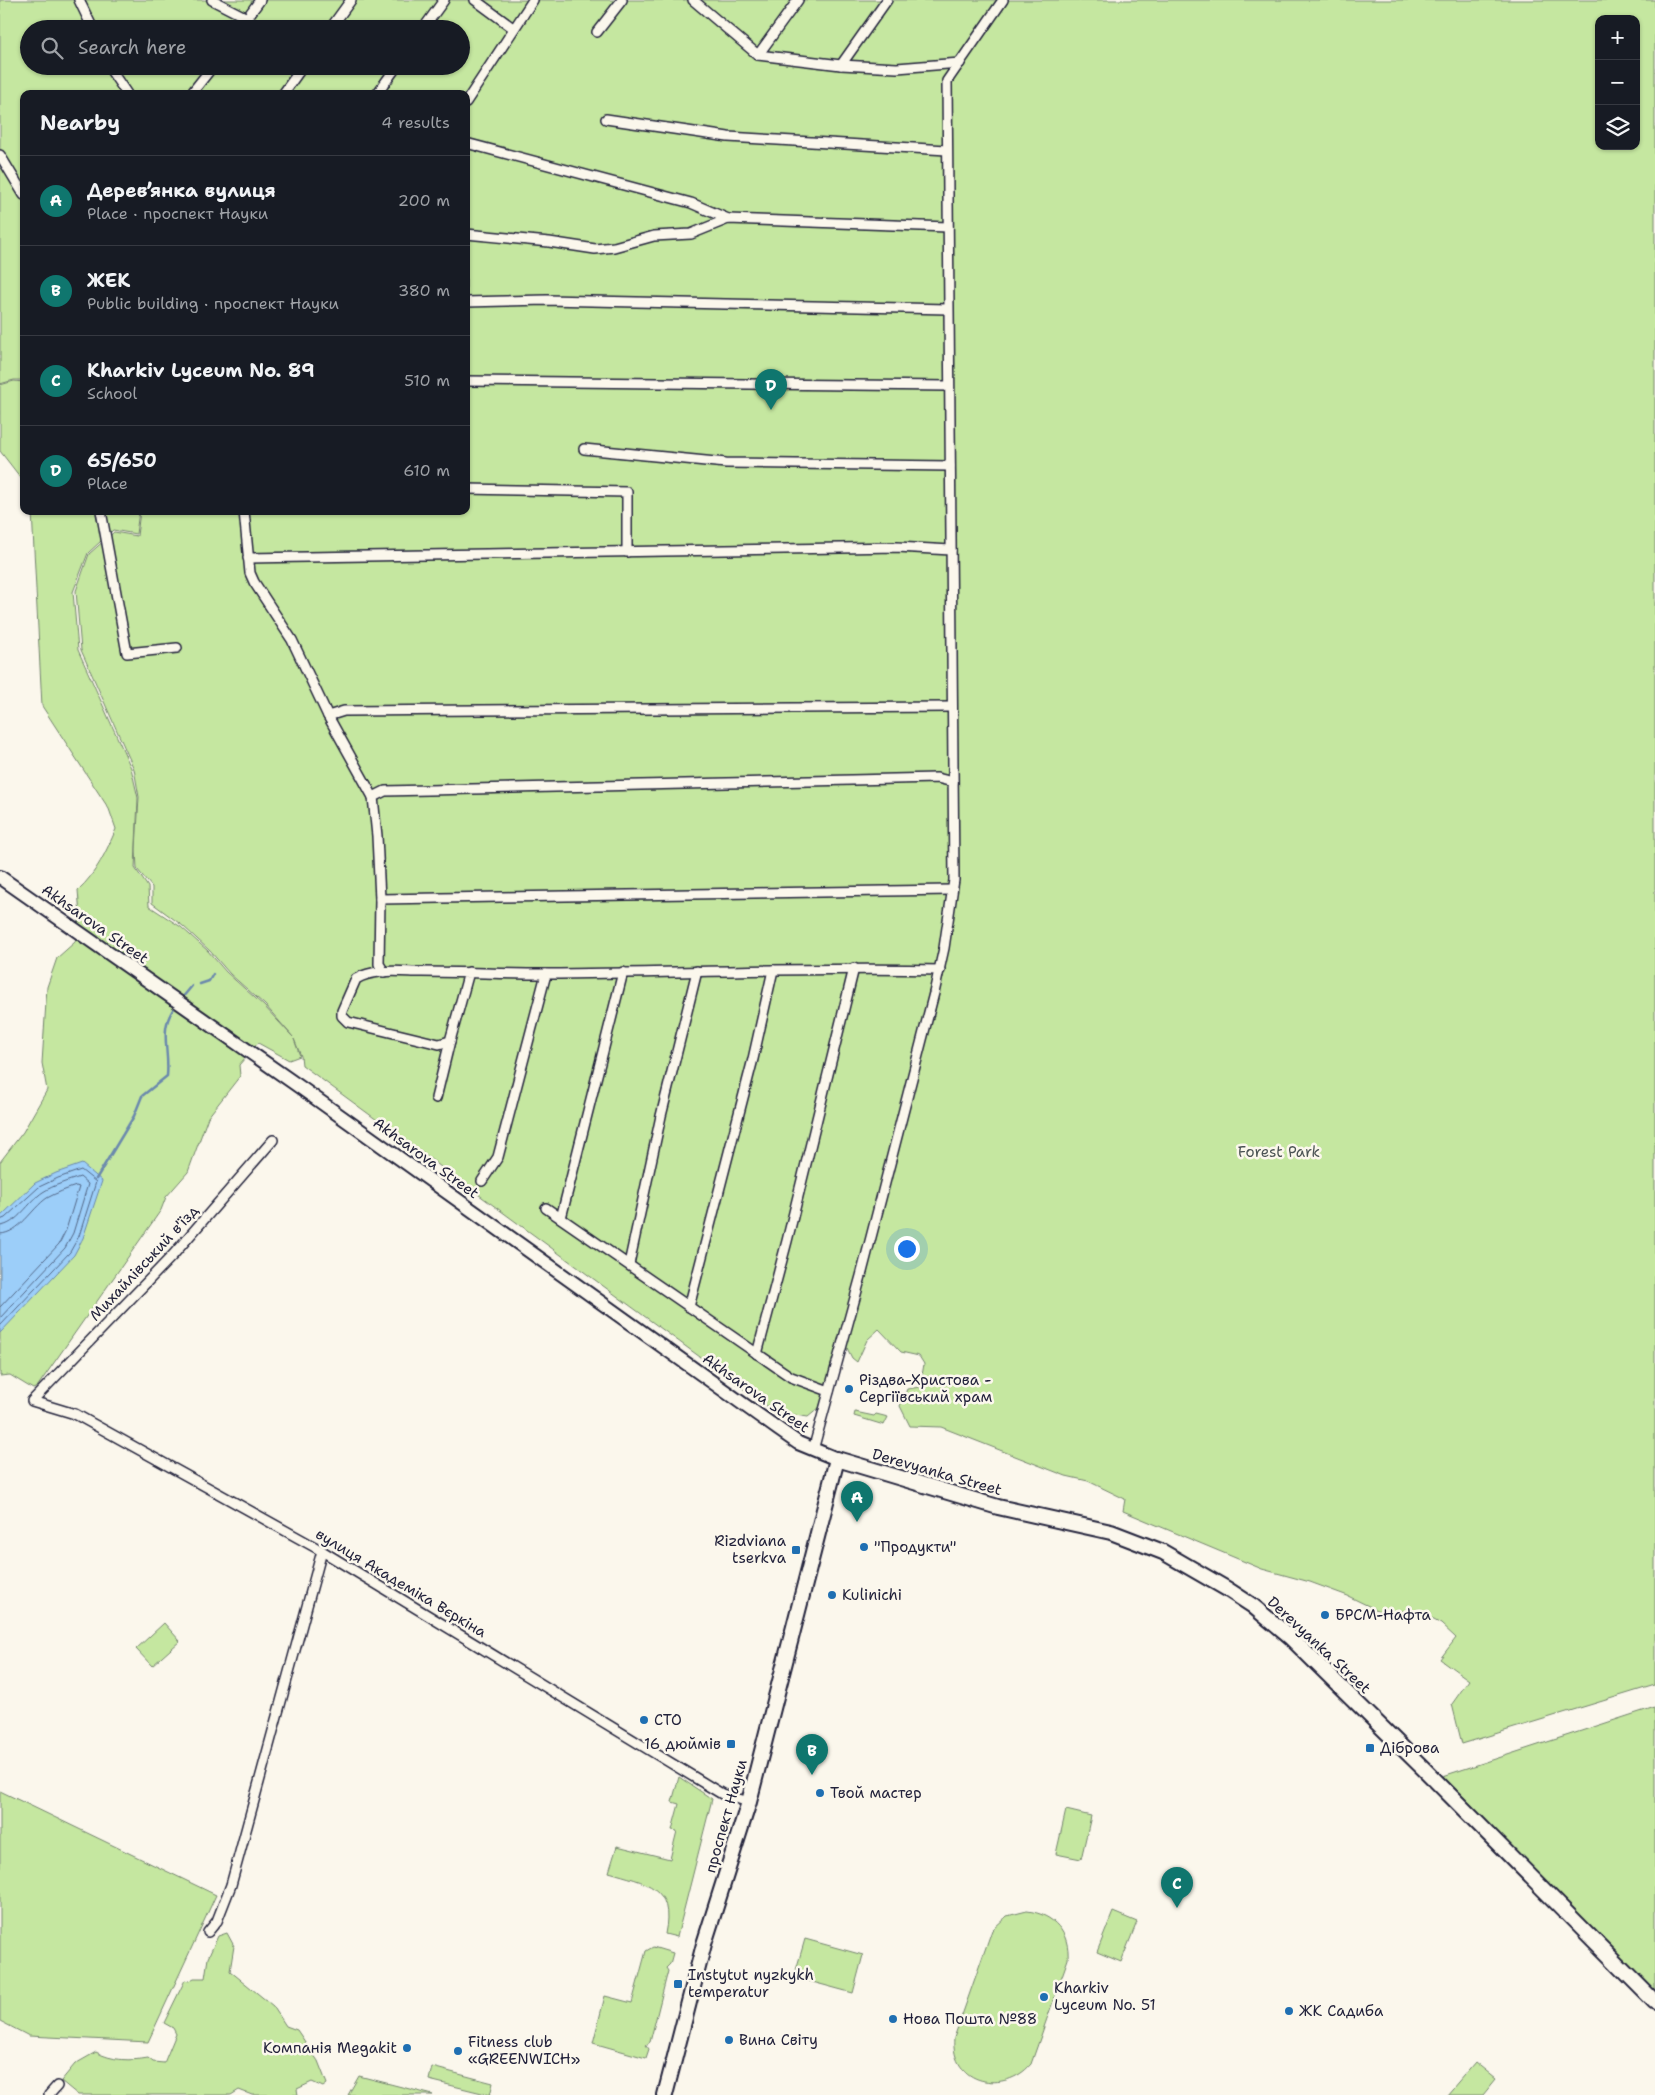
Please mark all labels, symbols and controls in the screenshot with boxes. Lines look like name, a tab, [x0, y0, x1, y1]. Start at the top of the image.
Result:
map controls	[1595, 15, 1640, 150]
button: +	[1595, 15, 1640, 60]
search box	[20, 20, 470, 75]
icon: search	[38, 34, 66, 62]
text: Search here	[78, 35, 187, 60]
button: −	[1595, 60, 1640, 105]
button: layers	[1595, 105, 1640, 150]
text: Nearby	[40, 109, 120, 137]
text: 4 results	[381, 112, 450, 133]
text: Дерев’янка вулиця	[87, 178, 276, 203]
text: A	[50, 190, 62, 211]
text: 200 m	[398, 190, 450, 211]
text: Place · проспект Науки	[87, 203, 268, 224]
text: ЖЕК	[87, 268, 130, 293]
text: B	[51, 280, 61, 301]
text: 380 m	[398, 280, 450, 301]
text: Public building · проспект Науки	[87, 293, 339, 314]
text: Kharkiv Lyceum No. 89	[87, 358, 314, 383]
pin: D	[755, 369, 787, 410]
text: C	[51, 370, 61, 391]
text: 510 m	[404, 370, 450, 391]
text: School	[87, 383, 137, 404]
text: 65/650	[87, 448, 157, 473]
text: D	[50, 460, 62, 481]
text: 610 m	[403, 460, 450, 481]
text: Place	[87, 473, 128, 494]
street label: Akhsarova Street	[38, 880, 152, 968]
street label: Akhsarova Street	[369, 1113, 483, 1203]
park label: Forest Park	[1238, 1142, 1320, 1162]
street label: Михайлівський в'їзд	[85, 1201, 203, 1325]
your location	[894, 1236, 920, 1262]
street label: Akhsarova Street	[699, 1349, 813, 1437]
place label: Різдва-Христова - Сергіївський храм	[859, 1370, 993, 1407]
marker: Різдва-Христова - Сергіївський храм	[843, 1383, 855, 1395]
street label: Derevyanka Street	[870, 1444, 1004, 1500]
pin: A	[841, 1481, 873, 1522]
street label: вулиця Академіка Вєркіна	[312, 1524, 491, 1642]
place label: Rizdviana tserkva	[714, 1531, 787, 1568]
place label: "Продукти"	[874, 1537, 956, 1557]
marker: "Продукти"	[858, 1541, 870, 1553]
marker: Rizdviana tserkva	[790, 1544, 802, 1556]
place label: Kulinichi	[842, 1585, 902, 1605]
marker: Kulinichi	[826, 1589, 838, 1601]
street label: Derevyanka Street	[1263, 1592, 1375, 1698]
place label: БРСМ-Нафта	[1335, 1605, 1431, 1625]
marker: БРСМ-Нафта	[1319, 1609, 1331, 1621]
place label: СТО	[654, 1710, 682, 1730]
marker: СТО	[638, 1714, 650, 1726]
place label: 16 дюймів	[644, 1734, 721, 1754]
pin: B	[796, 1734, 828, 1775]
marker: 16 дюймів	[725, 1738, 737, 1750]
place label: Діброва	[1380, 1738, 1440, 1758]
marker: Діброва	[1364, 1742, 1376, 1754]
street label: проспект Науки	[700, 1757, 752, 1875]
place label: Твой мастер	[830, 1783, 922, 1803]
marker: Твой мастер	[814, 1787, 826, 1799]
pin: C	[1161, 1867, 1193, 1908]
place label: Instytut nyzkykh temperatur	[688, 1965, 814, 2002]
marker: Instytut nyzkykh temperatur	[672, 1978, 684, 1990]
place label: Kharkiv Lyceum No. 51	[1054, 1978, 1156, 2015]
marker: Kharkiv Lyceum No. 51	[1038, 1991, 1050, 2003]
place label: ЖК Садиба	[1299, 2001, 1384, 2021]
marker: ЖК Садиба	[1283, 2005, 1295, 2017]
place label: Нова Пошта №88	[903, 2009, 1037, 2029]
marker: Нова Пошта №88	[887, 2013, 899, 2025]
place label: Вина Світу	[739, 2030, 818, 2050]
place label: Fitness club «GREENWICH»	[468, 2032, 580, 2069]
marker: Вина Світу	[723, 2034, 735, 2046]
place label: Компанія Megakit	[263, 2038, 397, 2058]
marker: Компанія Megakit	[401, 2042, 413, 2054]
marker: Fitness club «GREENWICH»	[452, 2045, 464, 2057]

